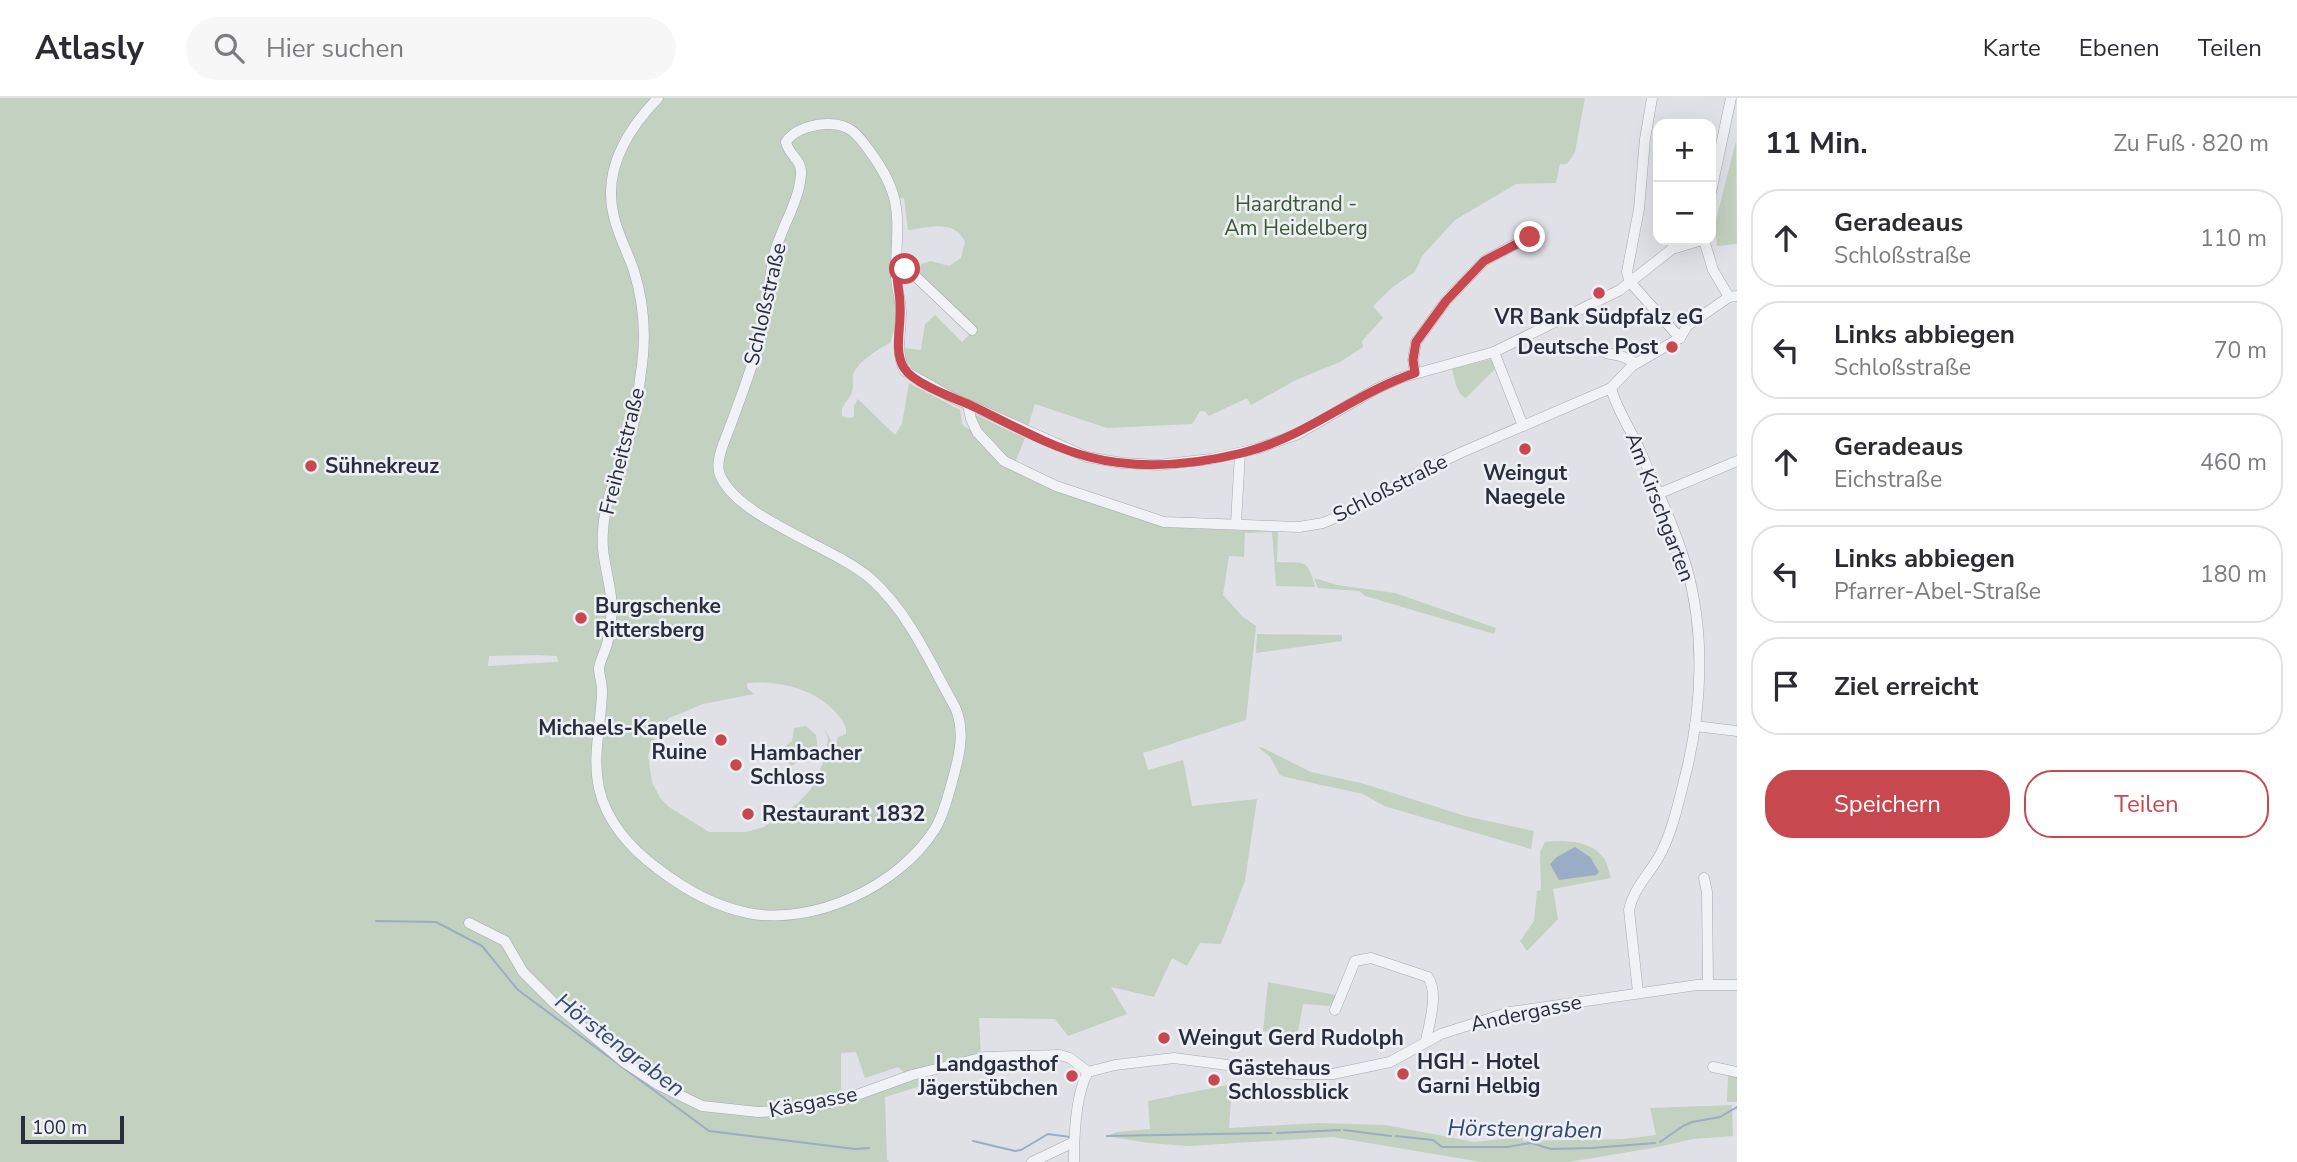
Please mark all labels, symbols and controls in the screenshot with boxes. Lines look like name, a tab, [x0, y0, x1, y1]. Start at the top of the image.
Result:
search box	[186, 17, 676, 80]
text: Atlasly	[35, 26, 144, 71]
icon: search	[210, 29, 248, 67]
text: Hier suchen	[266, 31, 404, 66]
text: Karte	[1983, 32, 2041, 64]
text: Ebenen	[2079, 32, 2160, 64]
text: Teilen	[2198, 32, 2262, 64]
map controls	[1653, 119, 1716, 245]
button: +	[1653, 119, 1716, 182]
text: 11 Min.	[1765, 123, 1868, 164]
text: Zu Fuß · 820 m	[2113, 128, 2269, 159]
button: −	[1653, 182, 1716, 245]
park label: Haardtrand - Am Heidelberg	[1224, 190, 1368, 242]
text: Geradeaus	[1834, 205, 1963, 240]
icon: ahead	[1767, 219, 1805, 257]
route end	[1514, 221, 1545, 252]
text: 110 m	[2200, 223, 2267, 254]
street label: Schloßstraße	[737, 240, 793, 368]
text: Schloßstraße	[1834, 240, 1971, 271]
route start	[889, 253, 920, 284]
marker: VR Bank Südpfalz eG	[1591, 285, 1607, 301]
place label: VR Bank Südpfalz eG	[1494, 303, 1703, 331]
text: Links abbiegen	[1834, 317, 2015, 352]
icon: left	[1767, 331, 1805, 369]
place label: Deutsche Post	[1517, 333, 1659, 361]
text: 70 m	[2214, 335, 2267, 366]
marker: Deutsche Post	[1664, 339, 1680, 355]
text: Schloßstraße	[1834, 352, 1971, 383]
street label: Freiheitstraße	[593, 385, 651, 517]
street label: Am Kirschgarten	[1619, 428, 1701, 586]
text: Geradeaus	[1834, 429, 1963, 464]
marker: Weingut Naegele	[1517, 441, 1533, 457]
icon: ahead	[1767, 443, 1805, 481]
street label: Schloßstraße	[1328, 447, 1452, 529]
text: 460 m	[2200, 447, 2267, 478]
place label: Sühnekreuz	[325, 452, 439, 480]
marker: Sühnekreuz	[303, 458, 319, 474]
place label: Weingut Naegele	[1483, 459, 1568, 511]
text: Eichstraße	[1834, 464, 1942, 495]
text: Links abbiegen	[1834, 541, 2015, 576]
icon: left	[1767, 555, 1805, 593]
text: 180 m	[2200, 559, 2267, 590]
text: Pfarrer-Abel-Straße	[1834, 576, 2041, 607]
place label: Burgschenke Rittersberg	[595, 592, 721, 644]
marker: Burgschenke Rittersberg	[573, 610, 589, 626]
icon: arrive	[1767, 667, 1805, 705]
text: Ziel erreicht	[1834, 669, 1978, 704]
place label: Michaels-Kapelle Ruine	[538, 714, 707, 766]
marker: Michaels-Kapelle Ruine	[713, 732, 729, 748]
place label: Hambacher Schloss	[750, 739, 863, 791]
marker: Hambacher Schloss	[728, 757, 744, 773]
button: Speichern	[1765, 770, 2010, 838]
button: Teilen	[2024, 770, 2269, 838]
place label: Restaurant 1832	[762, 800, 925, 828]
marker: Restaurant 1832	[740, 806, 756, 822]
water label: Hörstengraben	[549, 986, 691, 1104]
street label: Andergasse	[1468, 988, 1584, 1038]
place label: Weingut Gerd Rudolph	[1178, 1024, 1404, 1052]
marker: Weingut Gerd Rudolph	[1156, 1030, 1172, 1046]
place label: HGH - Hotel Garni Helbig	[1417, 1048, 1540, 1100]
place label: Landgasthof Jägerstübchen	[917, 1050, 1058, 1102]
place label: Gästehaus Schlossblick	[1228, 1054, 1349, 1106]
marker: HGH - Hotel Garni Helbig	[1395, 1066, 1411, 1082]
marker: Landgasthof Jägerstübchen	[1064, 1068, 1080, 1084]
marker: Gästehaus Schlossblick	[1206, 1072, 1222, 1088]
street label: Käsgasse	[767, 1080, 859, 1124]
water label: Hörstengraben	[1447, 1112, 1603, 1146]
scale bar	[21, 1113, 124, 1145]
text: 100 m	[32, 1115, 87, 1141]

